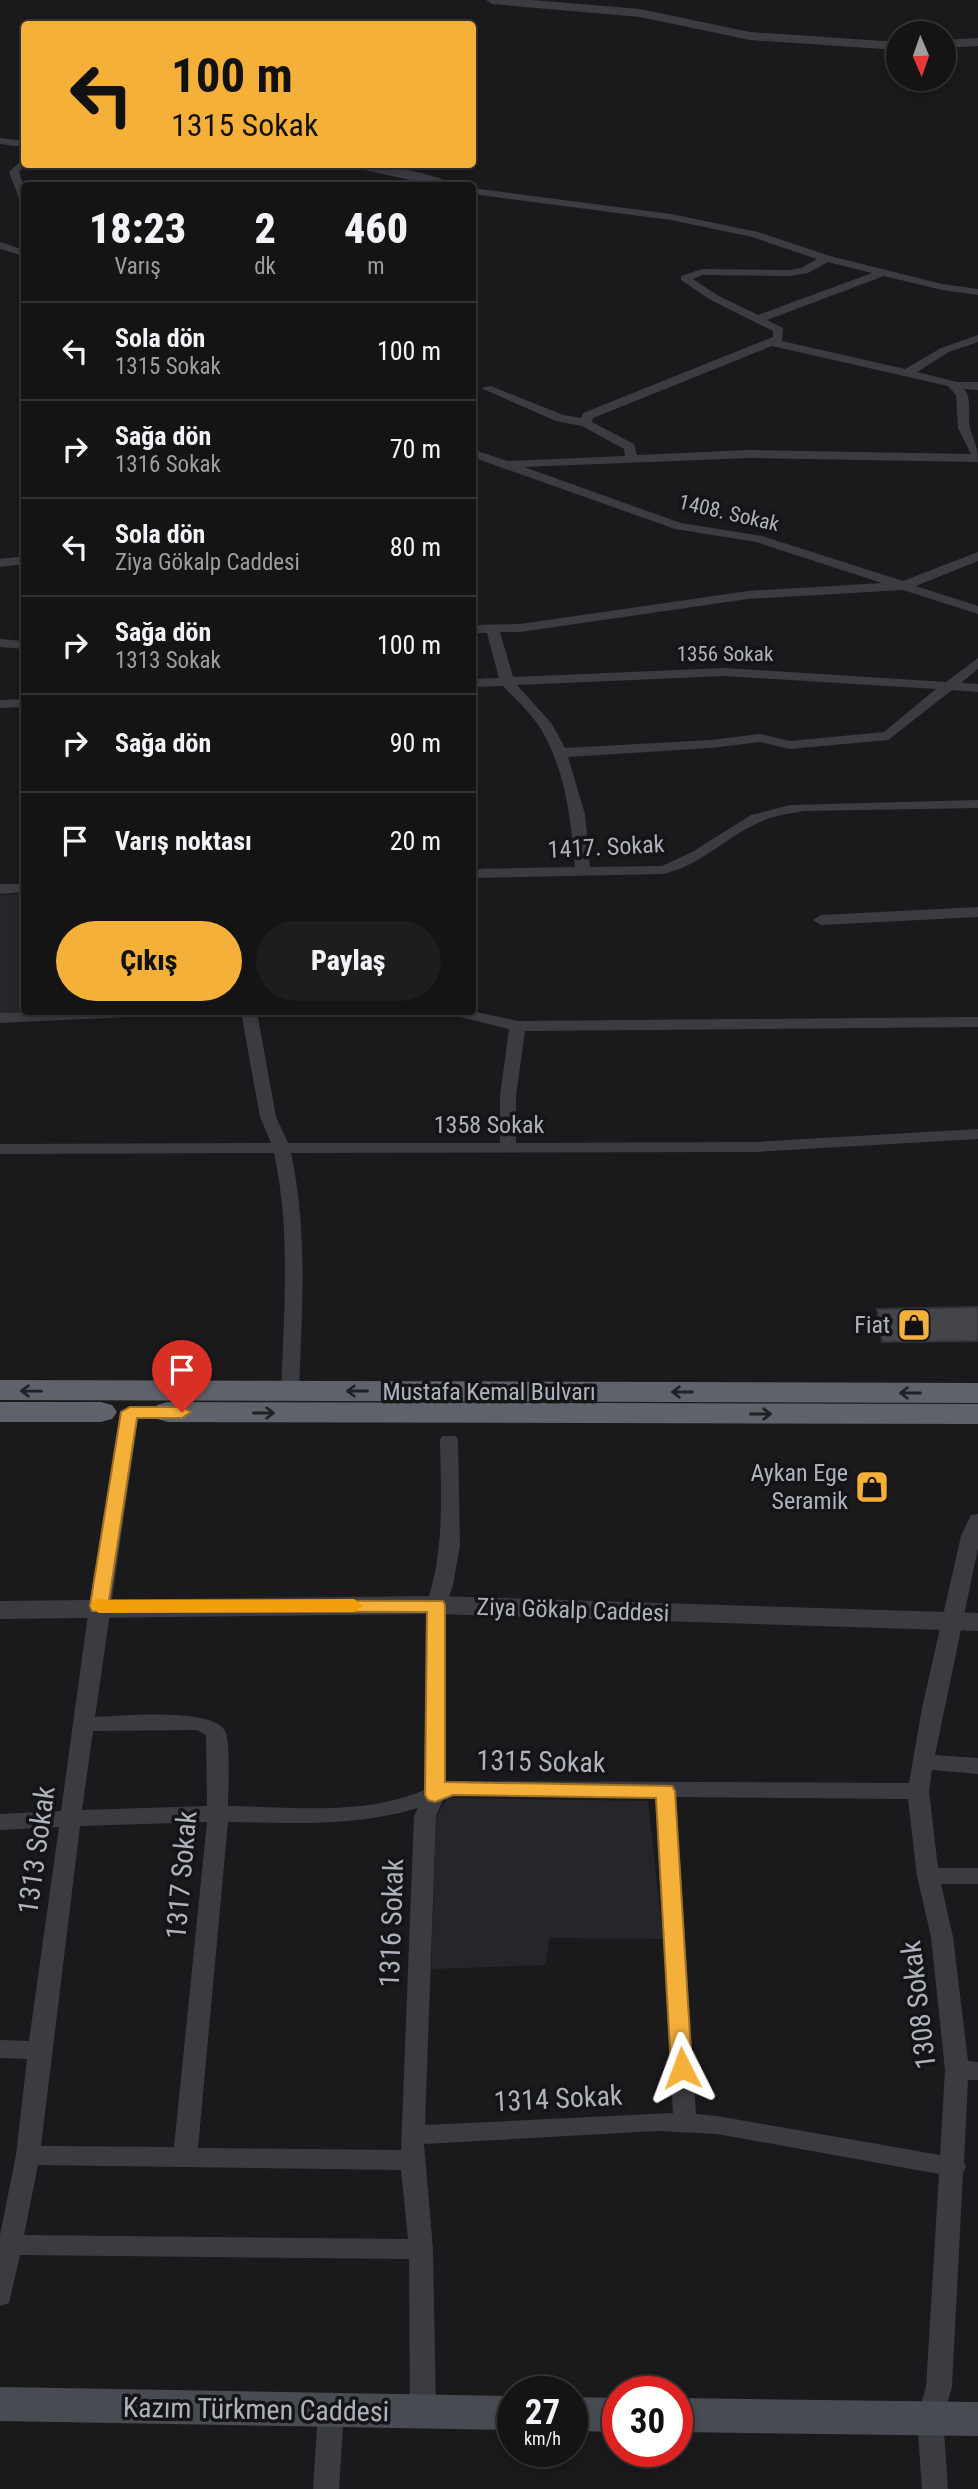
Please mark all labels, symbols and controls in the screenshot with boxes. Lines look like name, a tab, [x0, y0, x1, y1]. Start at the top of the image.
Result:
north arrow	[886, 21, 956, 91]
map controls	[886, 21, 956, 91]
text: 100 m	[171, 47, 293, 104]
icon: left	[56, 49, 147, 140]
text: 1315 Sokak	[171, 106, 318, 144]
text: 18:23	[89, 204, 186, 253]
text: 2	[254, 204, 276, 253]
text: 460	[344, 204, 408, 253]
text: Varış	[114, 253, 161, 280]
text: dk	[254, 253, 276, 280]
text: m	[367, 253, 385, 280]
text: Sola dön	[115, 323, 205, 353]
icon: left	[56, 332, 94, 370]
text: 100 m	[377, 336, 441, 366]
text: 1315 Sokak	[115, 353, 221, 380]
text: Sağa dön	[115, 421, 211, 451]
icon: right	[56, 430, 94, 468]
text: 70 m	[390, 434, 441, 464]
text: 1316 Sokak	[115, 451, 221, 478]
street label: 1408. Sokak	[676, 490, 782, 536]
text: Sola dön	[115, 519, 205, 549]
icon: left	[56, 528, 94, 566]
text: 80 m	[390, 532, 441, 562]
text: Ziya Gökalp Caddesi	[115, 549, 300, 576]
text: Sağa dön	[115, 617, 211, 647]
icon: right	[56, 626, 94, 664]
text: 100 m	[377, 630, 441, 660]
street label: 1356 Sokak	[677, 642, 774, 666]
text: 1313 Sokak	[115, 647, 221, 674]
icon: right	[56, 724, 94, 762]
text: Sağa dön	[115, 728, 211, 758]
text: 90 m	[390, 728, 441, 758]
icon: arrive	[56, 822, 94, 860]
text: Varış noktası	[115, 826, 252, 856]
text: 20 m	[390, 826, 441, 856]
street label: 1417. Sokak	[547, 830, 665, 864]
button: Çıkış	[56, 921, 242, 1001]
button: Paylaş	[256, 921, 441, 1001]
street label: 1358 Sokak	[434, 1111, 544, 1139]
shop icon: Fiat	[895, 1306, 933, 1344]
place label: Fiat	[854, 1311, 890, 1339]
pin	[152, 1340, 212, 1412]
icon: arrive	[163, 1351, 201, 1389]
street label: Mustafa Kemal Bulvarı	[382, 1378, 596, 1406]
one-way arrow	[20, 1384, 43, 1398]
one-way arrow	[346, 1384, 369, 1398]
one-way arrow	[671, 1385, 694, 1399]
one-way arrow	[899, 1386, 922, 1400]
one-way arrow	[252, 1406, 275, 1420]
one-way arrow	[749, 1407, 772, 1421]
place label: Aykan Ege Seramik	[751, 1459, 848, 1515]
shop icon: Aykan Ege Seramik	[853, 1468, 891, 1506]
street label: Ziya Gökalp Caddesi	[476, 1593, 670, 1627]
street label: 1315 Sokak	[476, 1744, 606, 1779]
street label: 1313 Sokak	[11, 1784, 62, 1916]
street label: 1317 Sokak	[159, 1809, 204, 1941]
street label: 1316 Sokak	[373, 1858, 410, 1988]
street label: 1308 Sokak	[894, 1939, 943, 2071]
position arrow	[645, 2031, 719, 2105]
street label: 1314 Sokak	[493, 2079, 624, 2118]
speed limit sign: 30	[602, 2376, 693, 2467]
street label: Kazım Türkmen Caddesi	[123, 2391, 389, 2428]
text: 27	[525, 2392, 560, 2433]
text: km/h	[524, 2428, 561, 2449]

